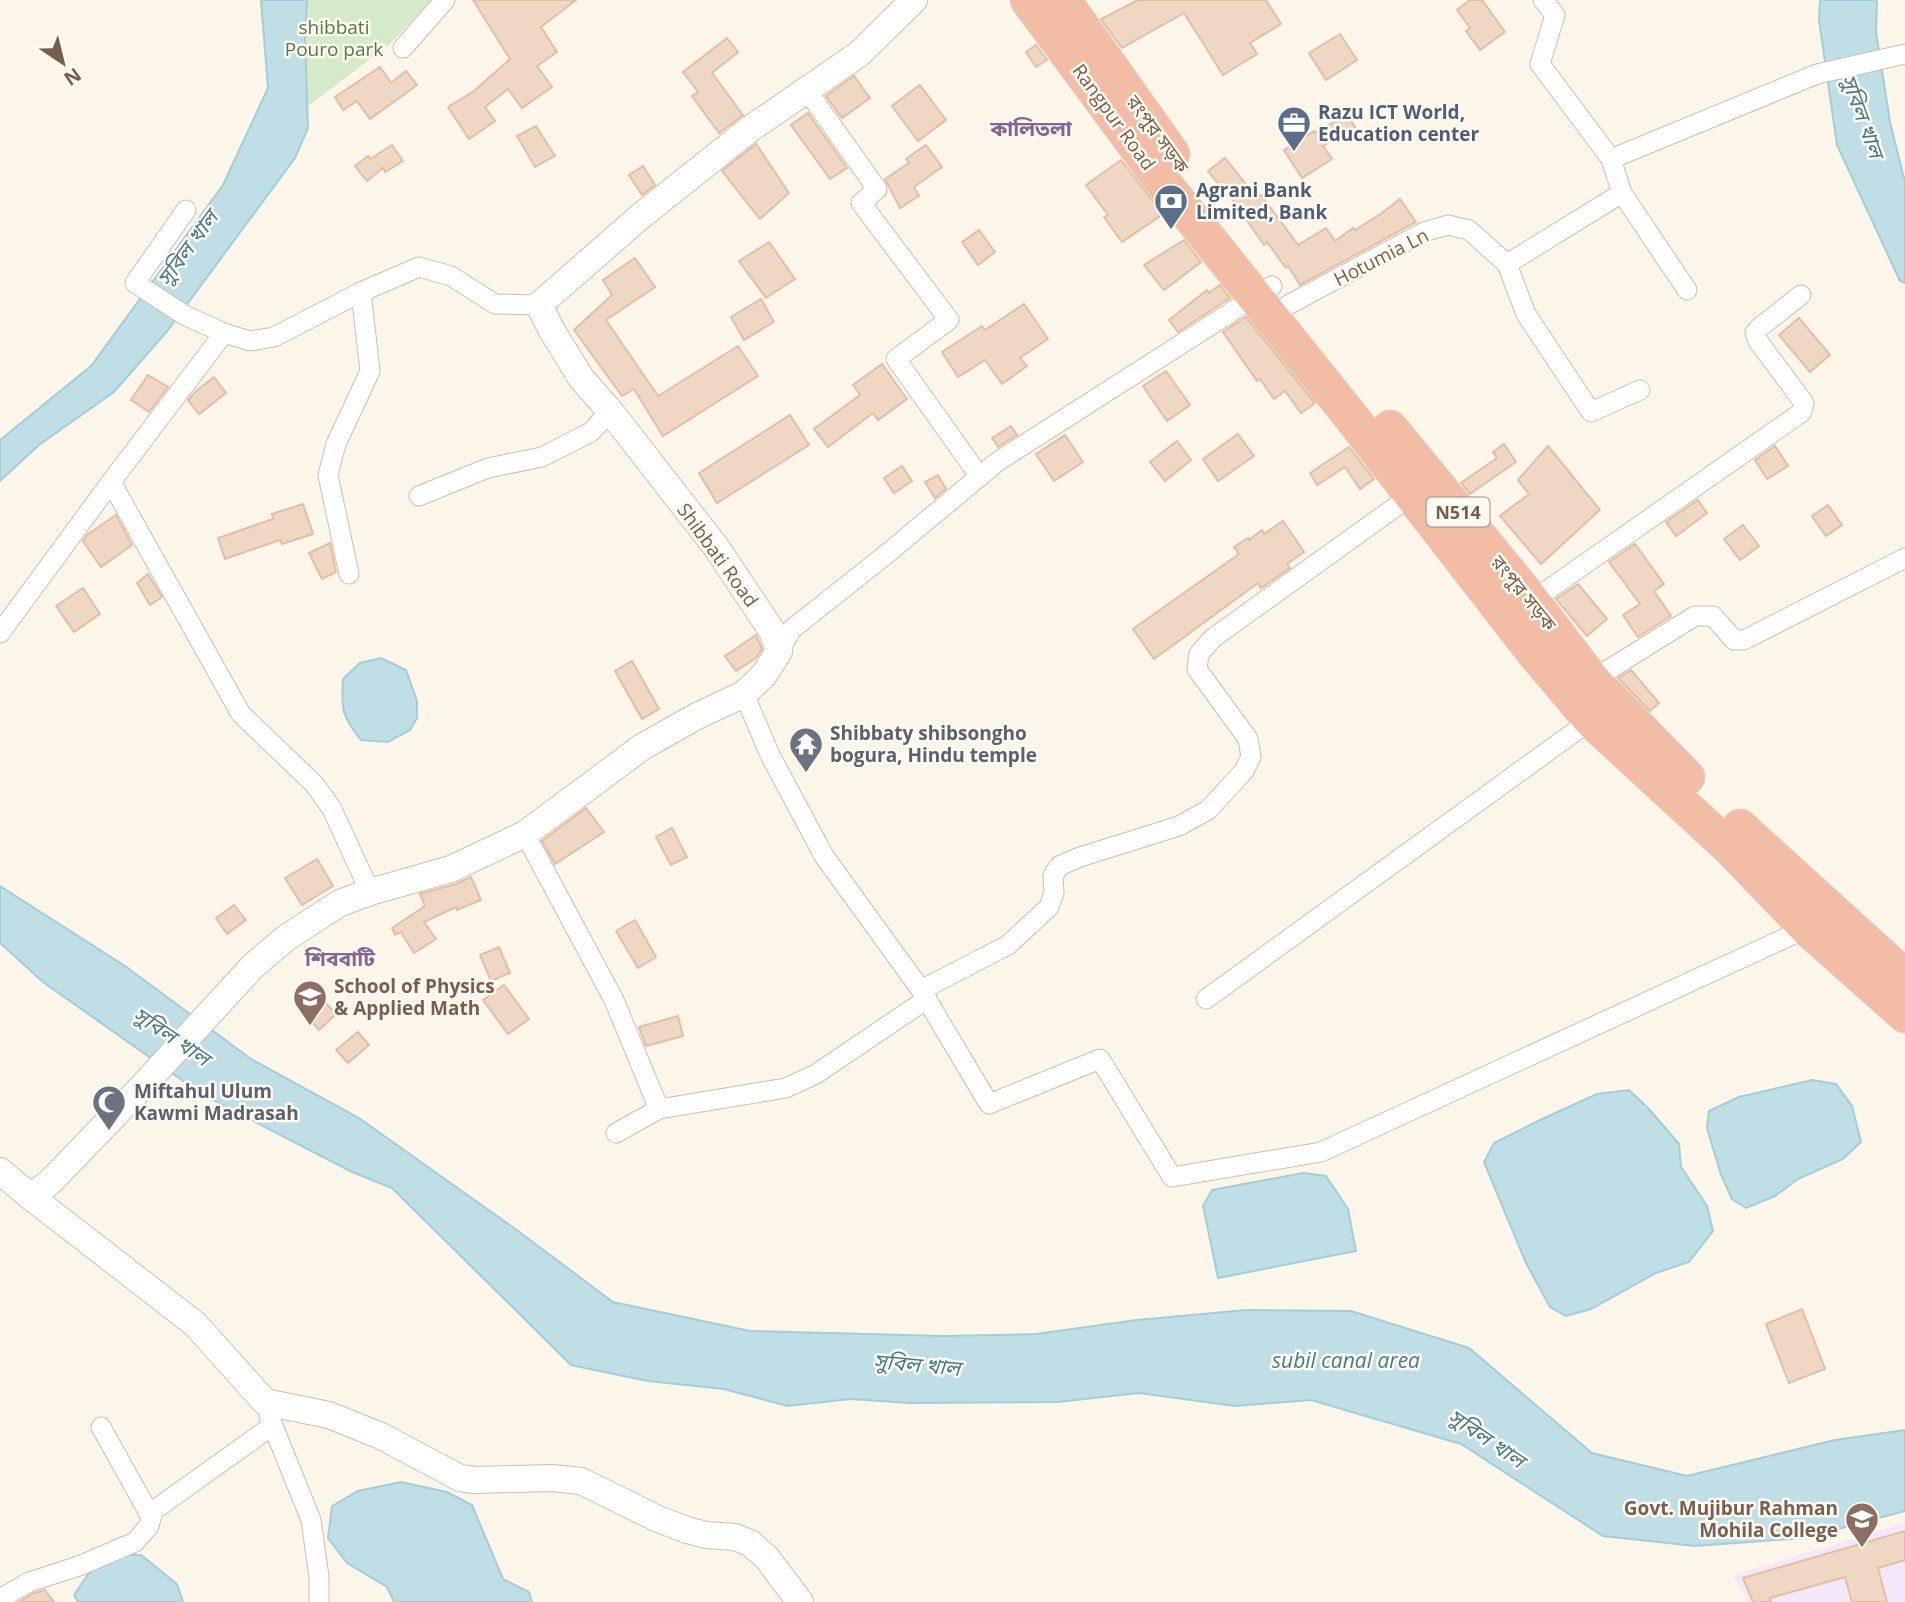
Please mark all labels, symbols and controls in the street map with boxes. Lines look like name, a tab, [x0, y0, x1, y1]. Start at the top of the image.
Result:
park label: shibbati Pouro park	[285, 14, 383, 62]
north arrow	[28, 28, 98, 98]
street label: Rangpur Road	[1067, 59, 1161, 175]
text: N	[59, 62, 87, 92]
water label: সুবিল খাল	[1835, 70, 1892, 165]
street label: রংপুর সড়ক	[1120, 89, 1195, 179]
place label: Razu ICT World, Education center	[1318, 99, 1480, 147]
office icon: Razu ICT World, Education center	[1275, 104, 1313, 153]
district label: কালিতলা	[989, 114, 1073, 142]
place label: Agrani Bank Limited, Bank	[1196, 177, 1328, 225]
bank icon: Agrani Bank Limited, Bank	[1152, 182, 1190, 231]
water label: সুবিল খাল	[150, 202, 226, 291]
street label: Hotumia Ln	[1329, 222, 1433, 292]
street label: Shibbati Road	[671, 498, 765, 612]
road number: N514	[1426, 498, 1490, 526]
street label: রংপুর সড়ক	[1485, 549, 1563, 637]
place label: Shibbaty shibsongho bogura, Hindu temple	[830, 720, 1037, 768]
temple icon: Shibbaty shibsongho bogura, Hindu temple	[787, 725, 825, 774]
district label: শিববাটি	[304, 944, 375, 972]
place label: School of Physics & Applied Math	[334, 973, 495, 1021]
school or university icon: School of Physics & Applied Math	[291, 978, 329, 1027]
water label: সুবিল খাল	[128, 1000, 219, 1074]
place label: Miftahul Ulum Kawmi Madrasah	[134, 1078, 299, 1126]
mosque icon: Miftahul Ulum Kawmi Madrasah	[90, 1083, 128, 1132]
water label: সুবিল খাল	[873, 1346, 965, 1382]
water label: subil canal area	[1272, 1346, 1420, 1374]
water label: সুবিল খাল	[1443, 1402, 1534, 1476]
place label: Govt. Mujibur Rahman Mohila College	[1624, 1495, 1838, 1543]
school or university icon: Govt. Mujibur Rahman Mohila College	[1843, 1500, 1881, 1549]

